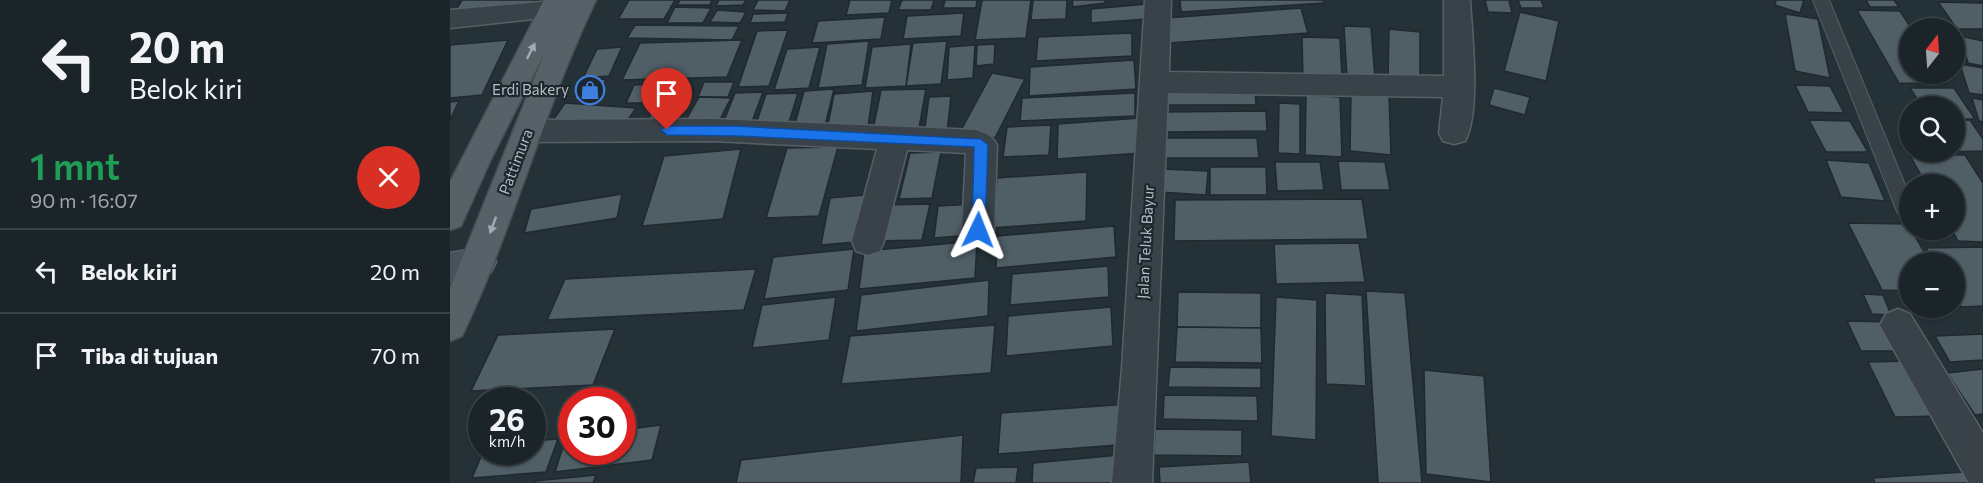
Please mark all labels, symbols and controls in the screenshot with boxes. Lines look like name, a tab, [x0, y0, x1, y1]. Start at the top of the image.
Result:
north arrow	[1899, 18, 1965, 84]
map controls	[1899, 18, 1965, 318]
text: 20 m	[129, 20, 225, 72]
icon: left	[30, 24, 108, 102]
one-way arrow	[526, 42, 536, 59]
pin	[641, 68, 692, 130]
text: Belok kiri	[129, 72, 243, 105]
shop icon: Erdi Bakery	[574, 74, 606, 106]
icon: arrive	[650, 77, 683, 110]
place label: Erdi Bakery	[492, 80, 569, 98]
button: search	[1899, 96, 1965, 162]
street label: Pattimura	[494, 126, 536, 197]
text: 1 mnt	[30, 143, 120, 187]
button: close	[357, 146, 420, 209]
button: +	[1899, 174, 1965, 240]
street label: Jalan Teluk Bayur	[1133, 184, 1157, 300]
text: 90 m · 16:07	[30, 188, 138, 212]
position arrow	[946, 198, 1010, 262]
one-way arrow	[487, 216, 497, 234]
button: −	[1899, 252, 1965, 318]
icon: left	[30, 255, 63, 288]
text: Belok kiri	[81, 258, 177, 285]
text: 20 m	[370, 258, 420, 285]
icon: arrive	[30, 339, 63, 372]
text: Tiba di tujuan	[81, 342, 218, 369]
text: 70 m	[371, 342, 420, 369]
speed limit sign: 30	[558, 387, 636, 465]
text: 26	[489, 400, 525, 437]
text: km/h	[489, 432, 525, 450]

